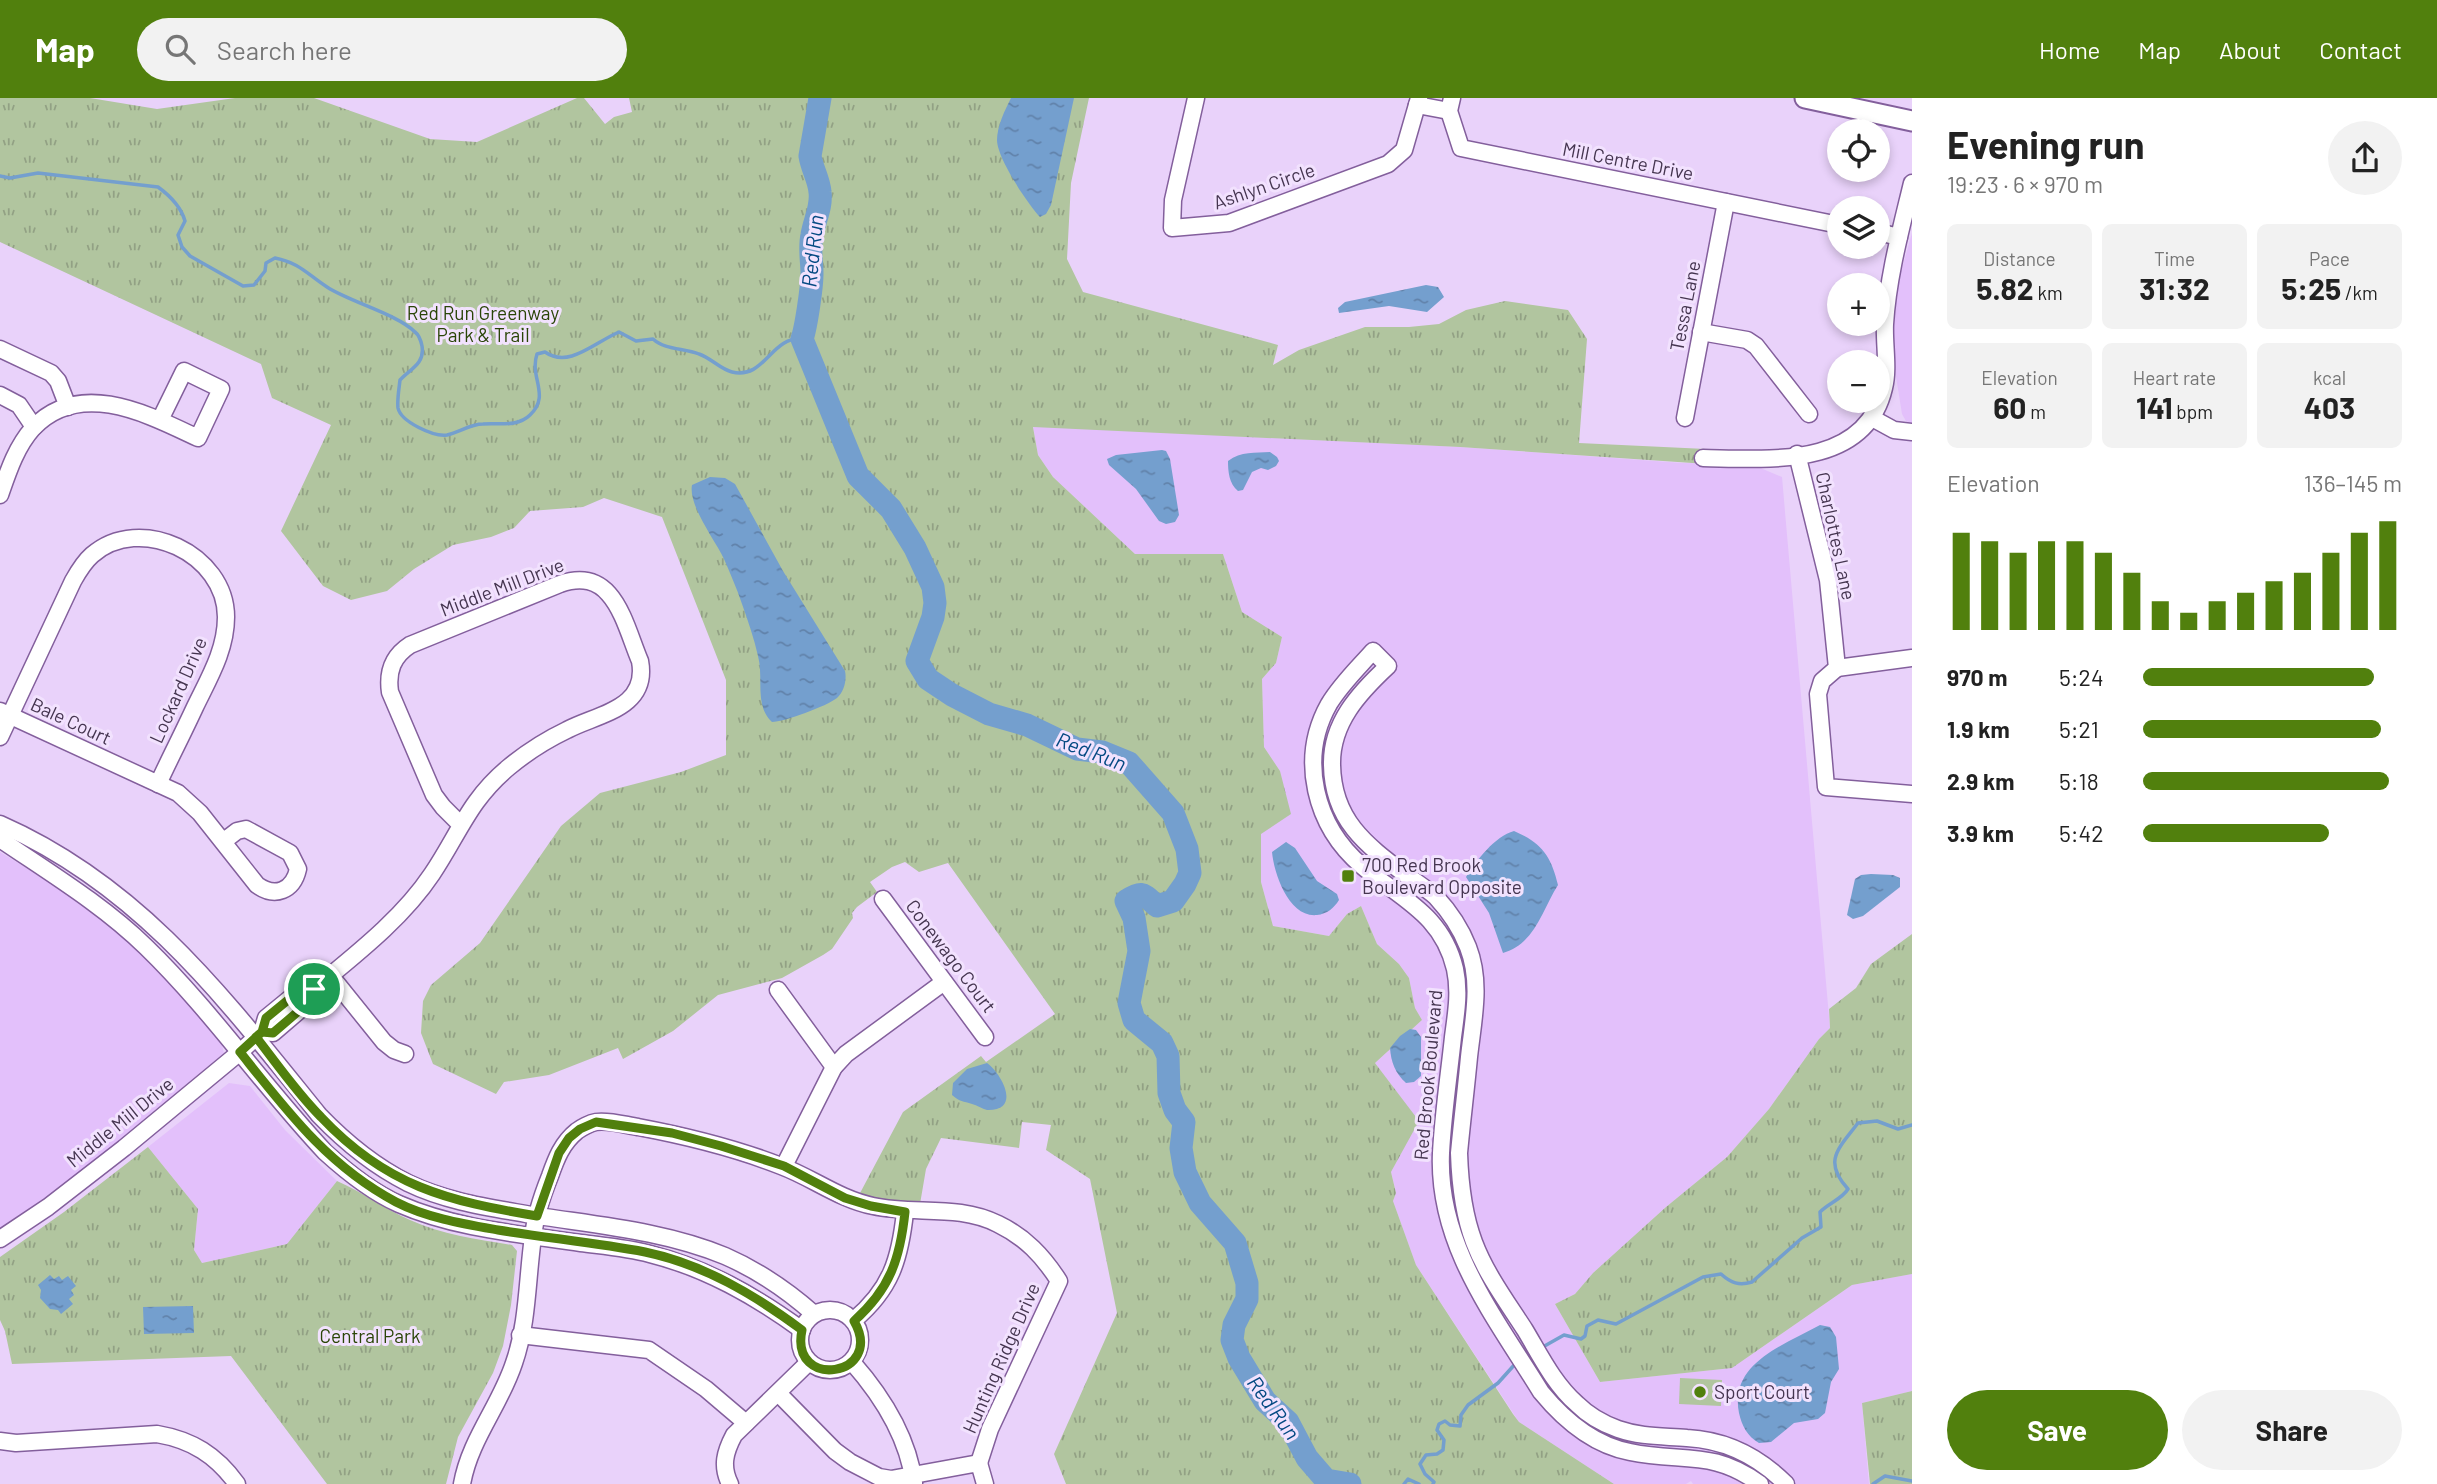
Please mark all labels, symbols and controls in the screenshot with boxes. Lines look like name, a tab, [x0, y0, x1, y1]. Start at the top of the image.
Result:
search box	[137, 18, 627, 81]
text: Map	[35, 29, 95, 69]
icon: search	[161, 30, 199, 68]
text: Search here	[217, 34, 352, 65]
text: Home	[2039, 35, 2100, 64]
text: Map	[2138, 35, 2181, 64]
text: About	[2219, 35, 2281, 64]
text: Contact	[2319, 35, 2402, 64]
map controls	[1827, 119, 1890, 413]
button: locate	[1827, 119, 1890, 182]
text: Evening run	[1947, 121, 2145, 167]
button: share	[2328, 121, 2402, 195]
street label: Mill Centre Drive	[1561, 137, 1695, 184]
street label: Ashlyn Circle	[1210, 157, 1318, 214]
text: 19:23 · 6 × 970 m	[1947, 170, 2103, 198]
button: layers	[1827, 196, 1890, 259]
water label: Red Run	[795, 213, 828, 288]
text: Distance	[1983, 247, 2056, 270]
text: Time	[2154, 247, 2195, 270]
text: Pace	[2309, 247, 2350, 270]
street label: Tessa Lane	[1664, 259, 1705, 353]
text: 5.82	[1976, 270, 2034, 306]
text: 31:32	[2139, 270, 2210, 306]
text: 5:25	[2281, 270, 2341, 306]
button: +	[1827, 273, 1890, 336]
text: km	[2034, 281, 2063, 304]
text: /km	[2341, 281, 2378, 304]
park label: Red Run Greenway Park & Trail	[407, 301, 559, 346]
button: −	[1827, 350, 1890, 413]
text: Elevation	[1981, 366, 2058, 389]
text: Heart rate	[2133, 366, 2216, 389]
text: kcal	[2313, 366, 2346, 389]
text: 60	[1993, 389, 2026, 425]
text: 141	[2136, 389, 2173, 425]
text: 403	[2304, 389, 2355, 425]
text: m	[2026, 400, 2046, 423]
text: bpm	[2173, 400, 2213, 423]
text: Elevation	[1947, 469, 2040, 497]
text: 136–145 m	[2304, 469, 2402, 497]
street label: Charlottes Lane	[1812, 470, 1861, 602]
street label: Middle Mill Drive	[437, 552, 567, 621]
street label: Lockard Drive	[144, 633, 211, 746]
text: 970 m	[1947, 663, 2008, 691]
text: 5:24	[2059, 663, 2104, 691]
street label: Bale Court	[27, 692, 115, 749]
text: 1.9 km	[1947, 715, 2010, 743]
text: 5:21	[2059, 715, 2099, 743]
water label: Red Run	[1053, 726, 1130, 775]
text: 2.9 km	[1947, 767, 2014, 795]
text: 5:18	[2059, 767, 2099, 795]
text: 3.9 km	[1947, 819, 2014, 847]
text: 5:42	[2059, 819, 2104, 847]
place label: 700 Red Brook Boulevard Opposite	[1362, 853, 1522, 898]
marker: 700 Red Brook Boulevard Opposite	[1340, 868, 1356, 884]
street label: Conewago Court	[901, 895, 1001, 1017]
pin	[284, 959, 344, 1019]
icon: arrive	[295, 970, 333, 1008]
street label: Red Brook Boulevard	[1409, 989, 1446, 1161]
street label: Middle Mill Drive	[62, 1072, 178, 1172]
street label: Hunting Ridge Drive	[957, 1279, 1044, 1437]
park label: Central Park	[320, 1324, 420, 1347]
water label: Red Run	[1243, 1370, 1306, 1444]
place label: Sport Court	[1714, 1380, 1810, 1403]
marker: Sport Court	[1692, 1384, 1708, 1400]
button: Save	[1947, 1390, 2168, 1470]
button: Share	[2182, 1390, 2402, 1470]

